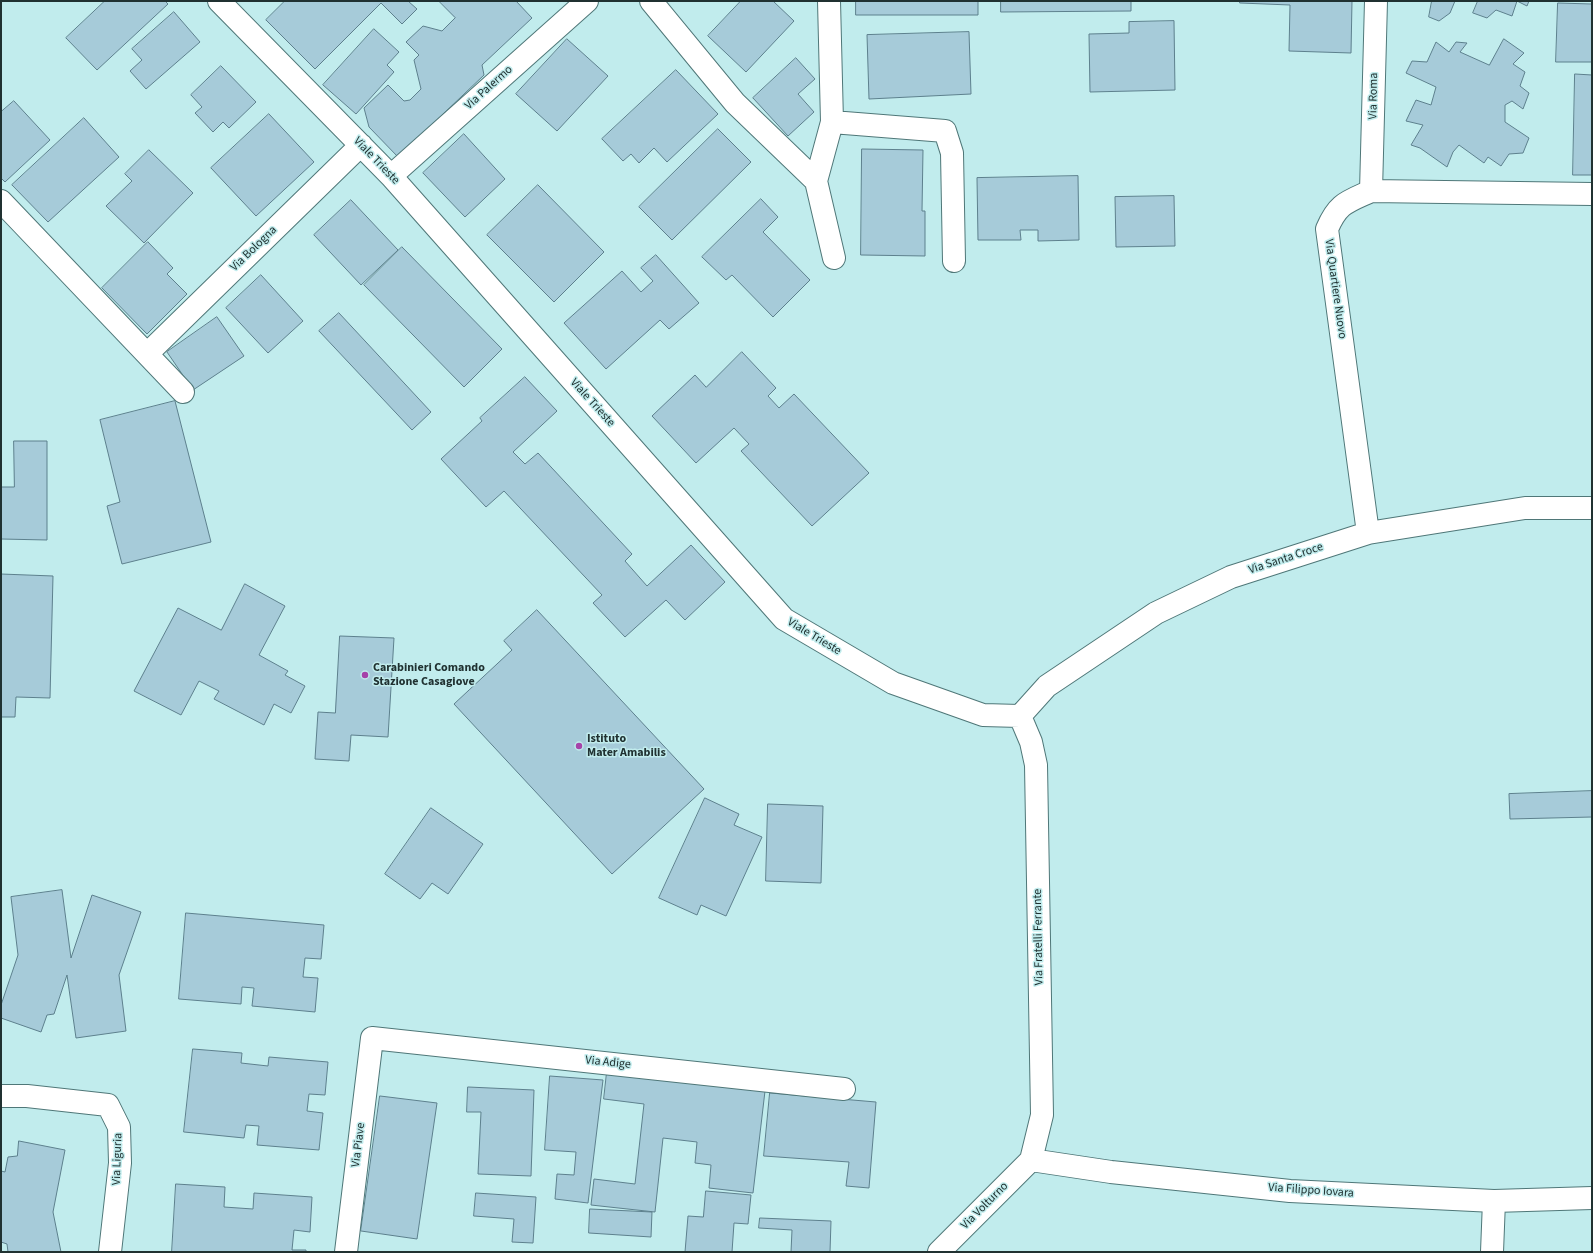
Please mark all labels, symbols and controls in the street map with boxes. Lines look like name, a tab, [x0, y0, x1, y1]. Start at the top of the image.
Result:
street label: Via Palermo	[462, 63, 516, 113]
street label: Via Roma	[1366, 72, 1382, 120]
street label: Viale Trieste	[350, 134, 402, 188]
street label: Via Bologna	[228, 223, 280, 275]
street label: Via Quartiere Nuovo	[1321, 238, 1349, 340]
street label: Viale Trieste	[567, 376, 617, 430]
street label: Via Santa Croce	[1247, 540, 1325, 578]
street label: Viale Trieste	[785, 615, 843, 659]
place label: Carabinieri Comando Stazione Casagiove	[373, 661, 485, 689]
marker: Carabinieri Comando Stazione Casagiove	[360, 670, 370, 680]
place label: Istituto Mater Amabilis	[587, 732, 666, 760]
marker: Istituto Mater Amabilis	[574, 741, 584, 751]
street label: Via Fratelli Ferrante	[1031, 889, 1047, 985]
street label: Via Adige	[585, 1053, 631, 1073]
street label: Via Piave	[349, 1122, 369, 1168]
street label: Via Liguria	[110, 1133, 126, 1185]
street label: Via Volturno	[958, 1179, 1012, 1233]
street label: Via Filippo Iovara	[1268, 1181, 1354, 1201]

